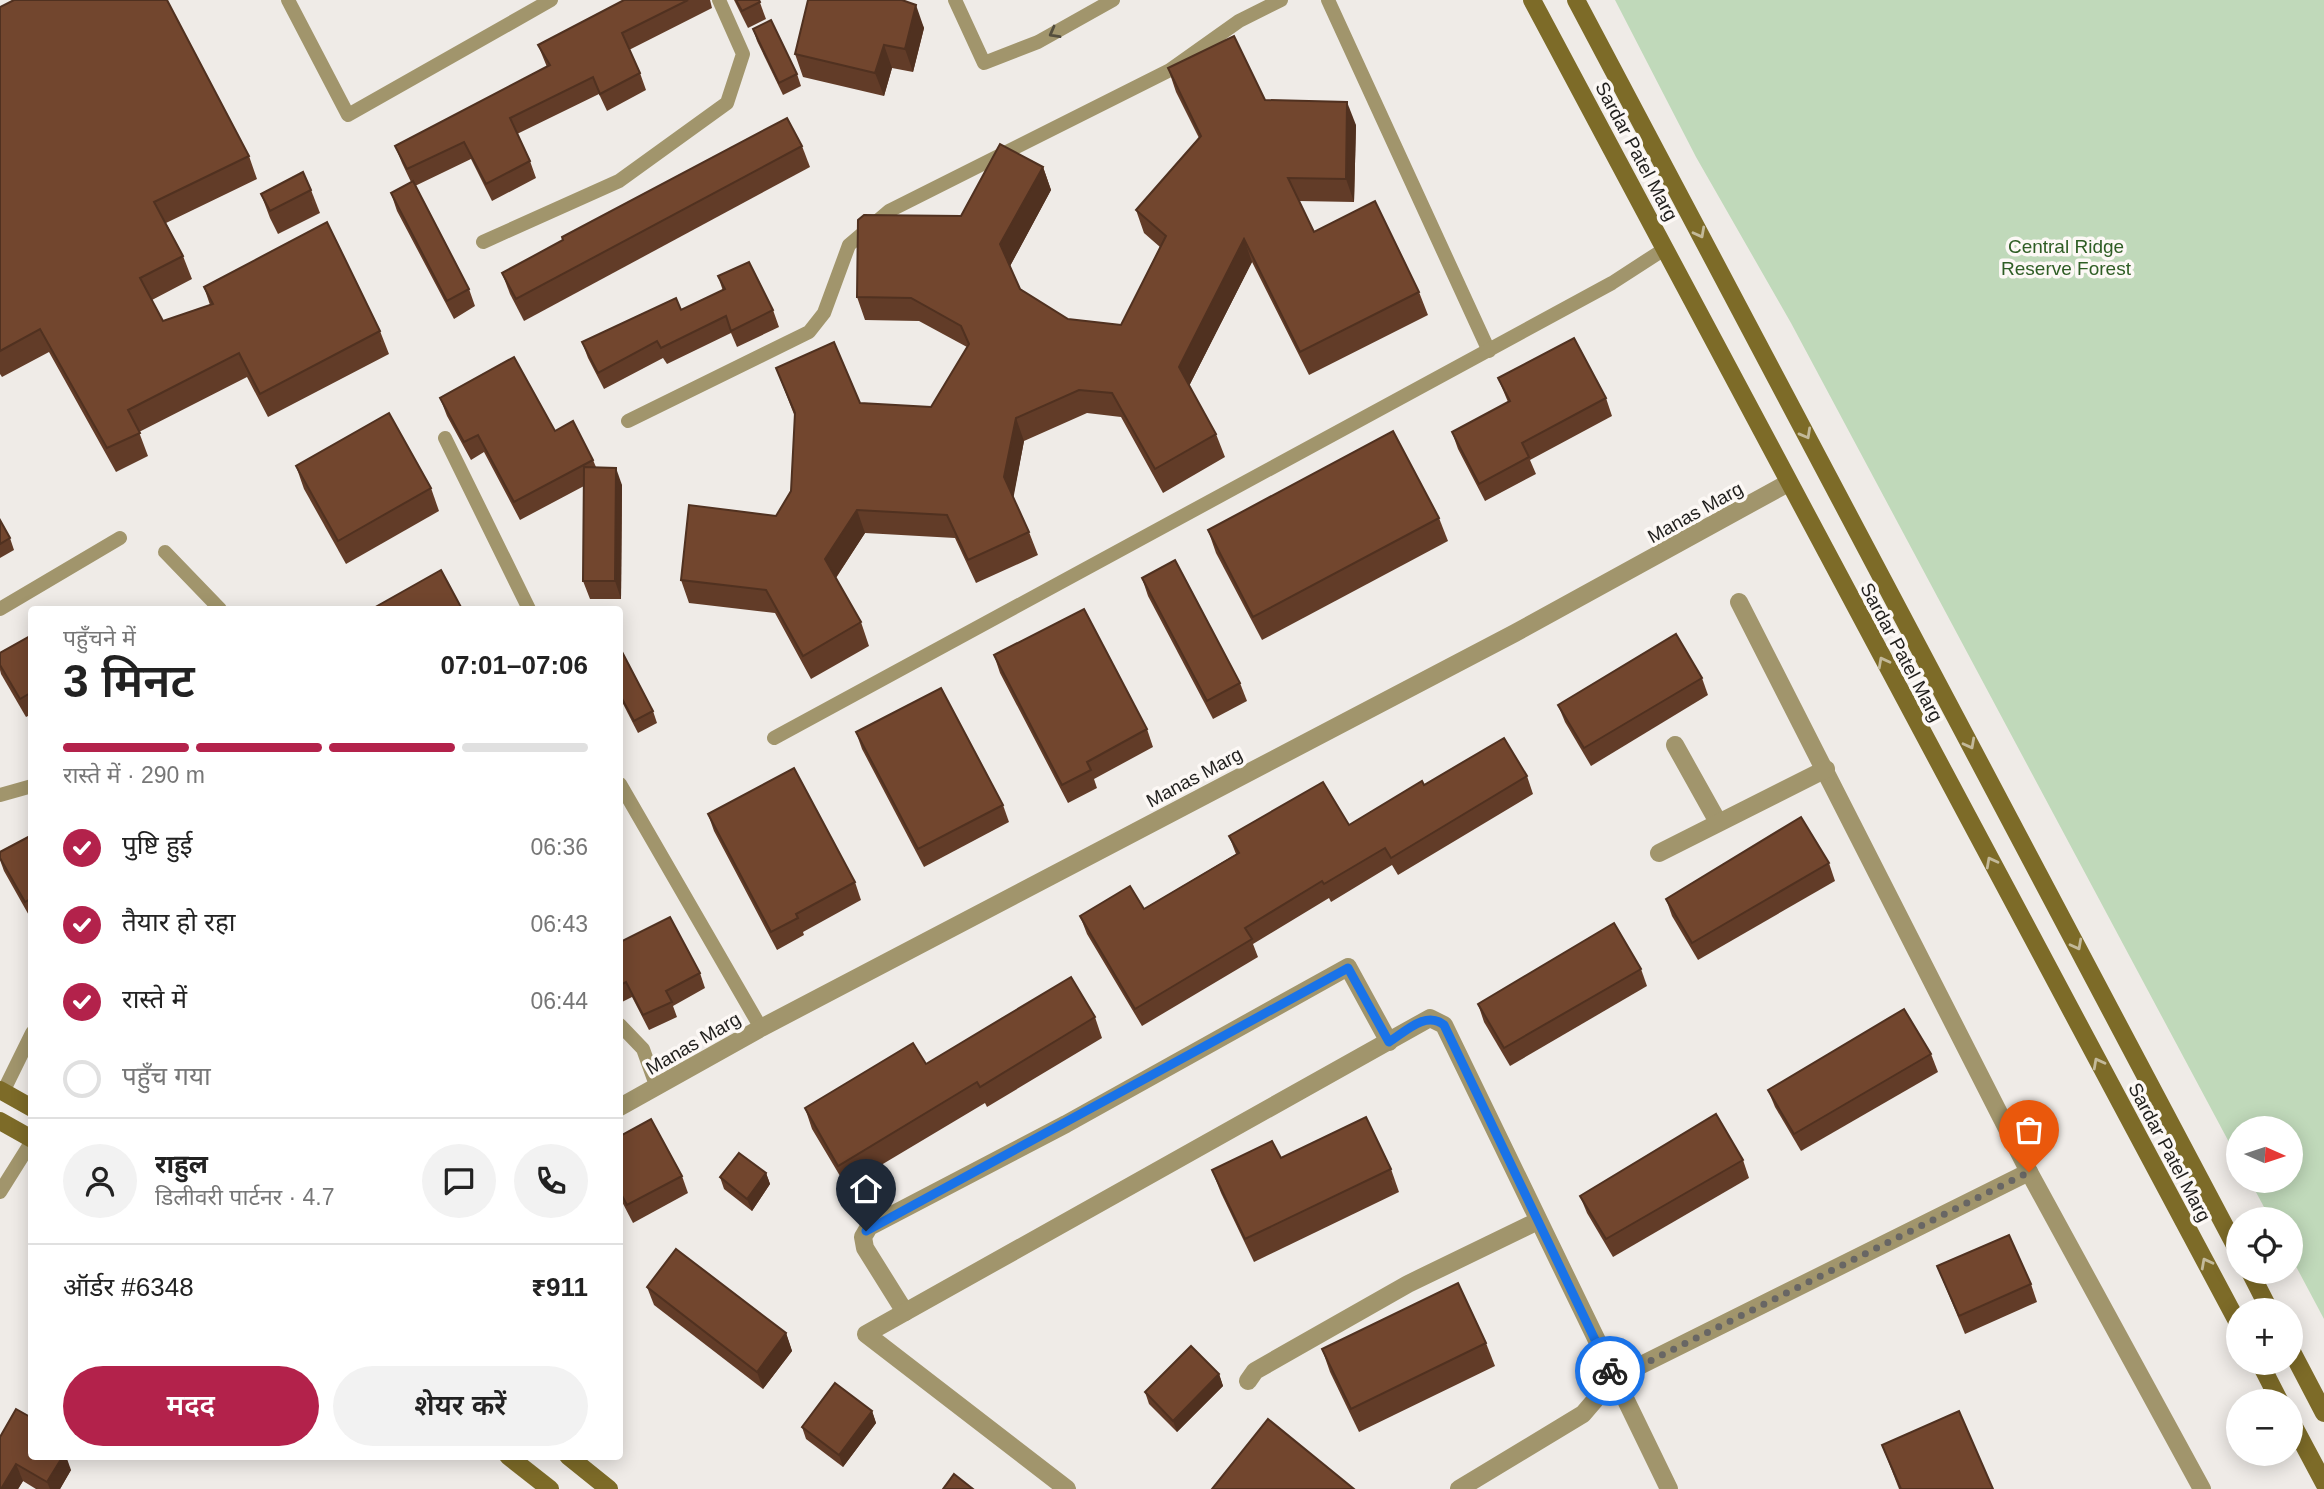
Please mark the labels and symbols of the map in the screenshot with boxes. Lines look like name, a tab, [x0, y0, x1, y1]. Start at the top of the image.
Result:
one-way arrow	[1048, 25, 1061, 38]
street label: Sardar Patel Marg	[1591, 78, 1682, 224]
one-way arrow	[1691, 226, 1705, 239]
park label: Central Ridge Reserve Forest	[2001, 236, 2132, 279]
one-way arrow	[1798, 427, 1811, 440]
street label: Manas Marg	[1644, 478, 1747, 547]
street label: Sardar Patel Marg	[1856, 579, 1947, 725]
one-way arrow	[1878, 657, 1892, 669]
one-way arrow	[1962, 737, 1975, 749]
street label: Manas Marg	[1143, 743, 1246, 812]
one-way arrow	[1986, 857, 1999, 869]
one-way arrow	[2068, 938, 2082, 950]
street label: Manas Marg	[642, 1008, 744, 1079]
one-way arrow	[2093, 1057, 2107, 1070]
street label: Sardar Patel Marg	[2124, 1079, 2215, 1225]
pin	[1999, 1100, 2059, 1172]
north arrow	[2226, 1116, 2303, 1194]
pin	[836, 1159, 896, 1231]
one-way arrow	[2201, 1258, 2214, 1270]
courier	[1575, 1336, 1645, 1406]

